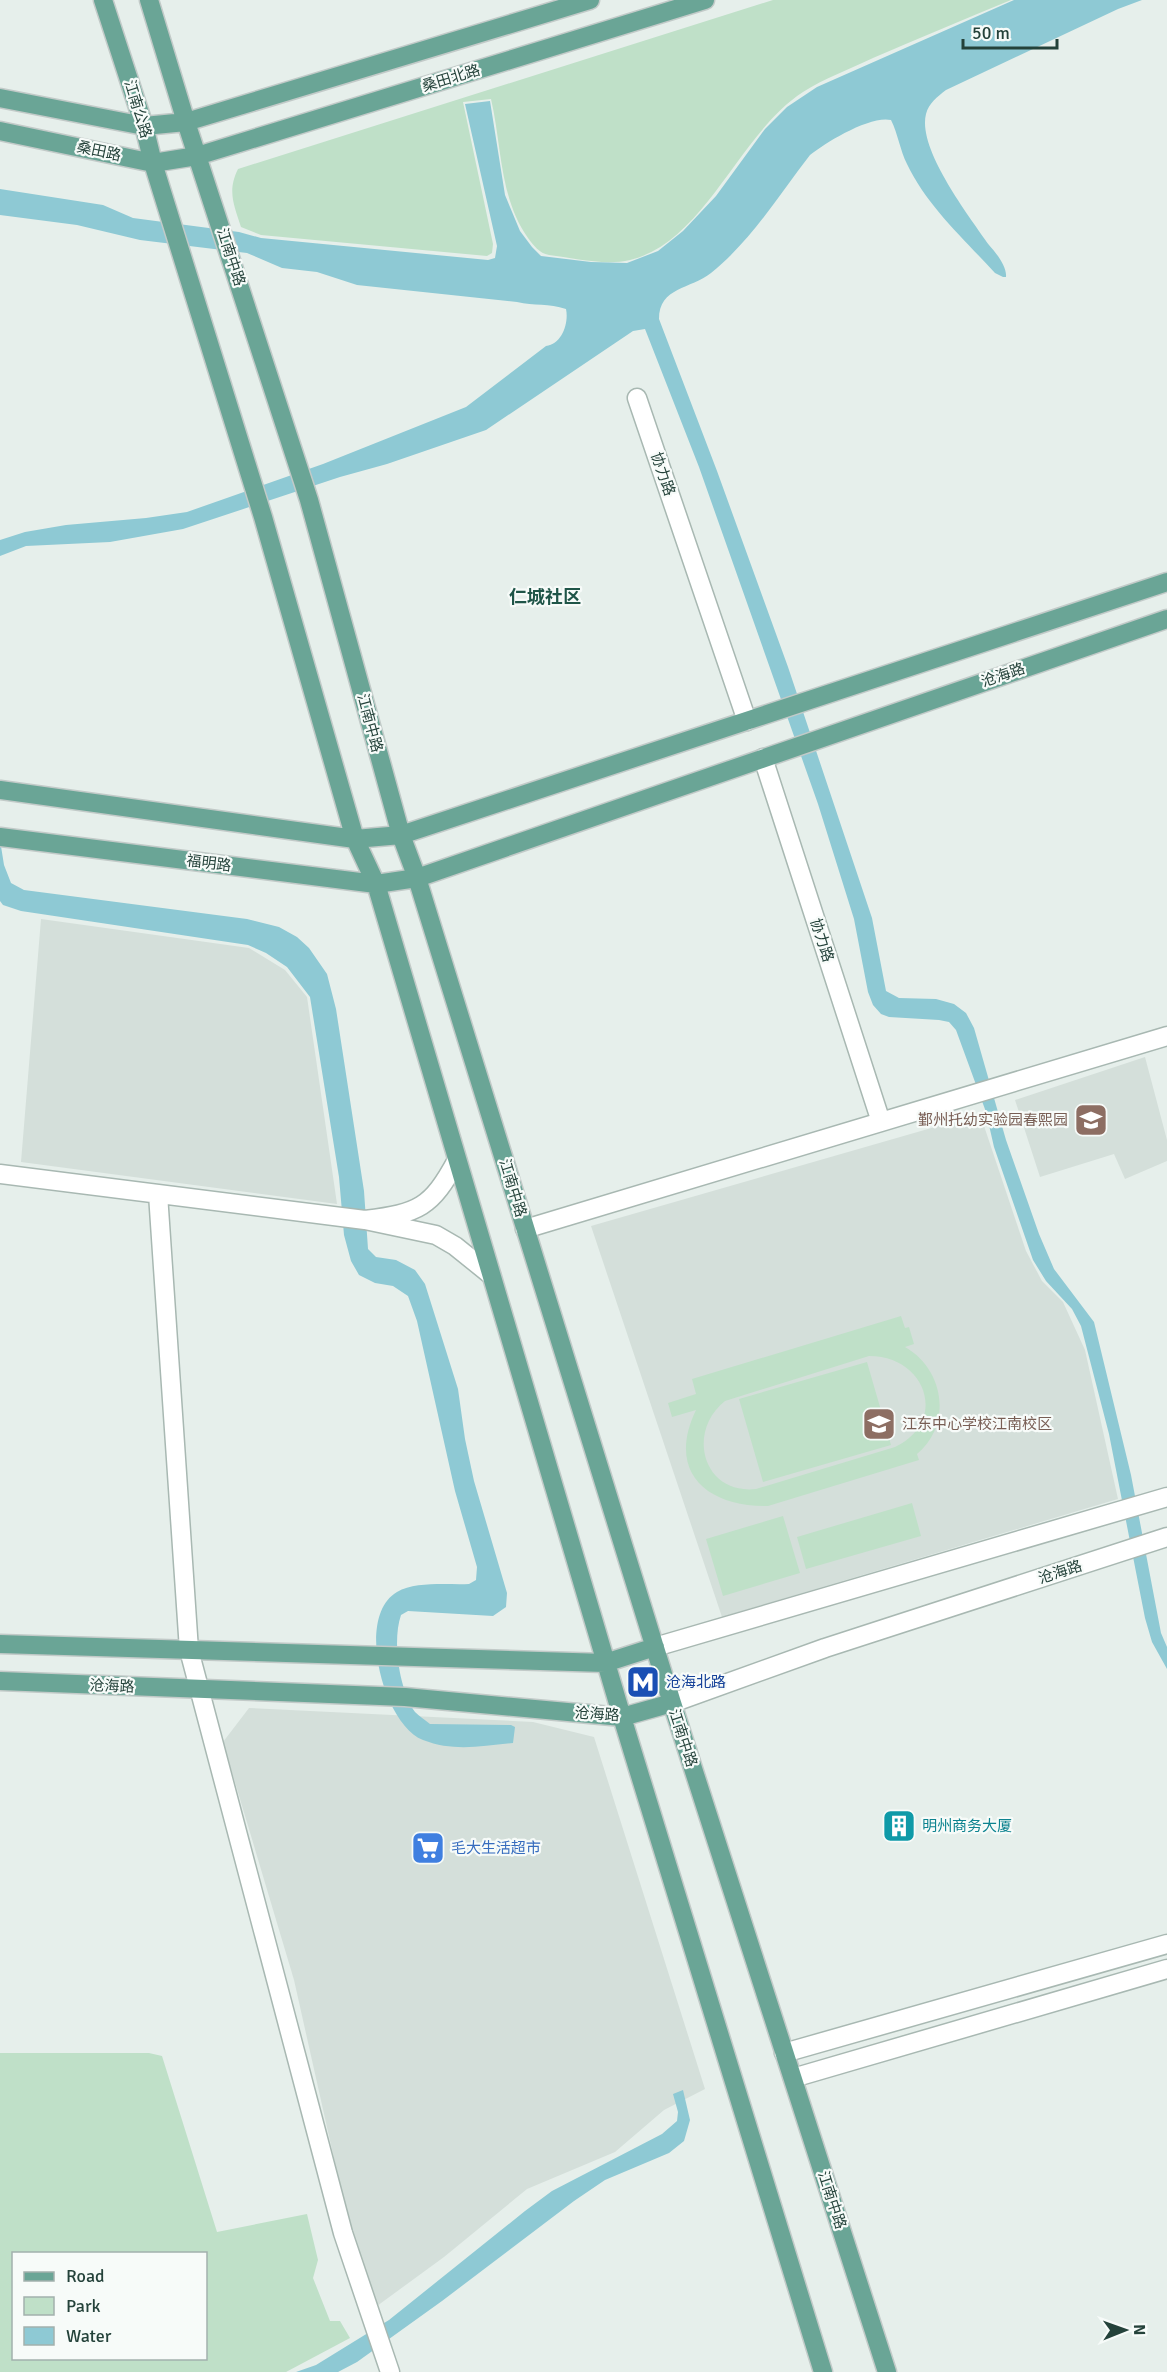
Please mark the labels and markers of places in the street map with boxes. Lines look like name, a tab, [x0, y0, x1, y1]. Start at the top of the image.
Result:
school or university icon: 鄞州托幼实验园春熙园	[1073, 1102, 1109, 1138]
place label: 鄞州托幼实验园春熙园	[918, 1111, 1068, 1129]
school or university icon: 江东中心学校江南校区	[861, 1406, 897, 1442]
place label: 江东中心学校江南校区	[902, 1415, 1052, 1433]
metro station icon: 沧海北路	[625, 1664, 661, 1700]
place label: 沧海北路	[666, 1673, 726, 1691]
building icon: 明州商务大厦	[881, 1808, 917, 1844]
place label: 明州商务大厦	[922, 1817, 1012, 1835]
supermarket icon: 毛大生活超市	[410, 1830, 446, 1866]
place label: 毛大生活超市	[451, 1839, 541, 1857]

